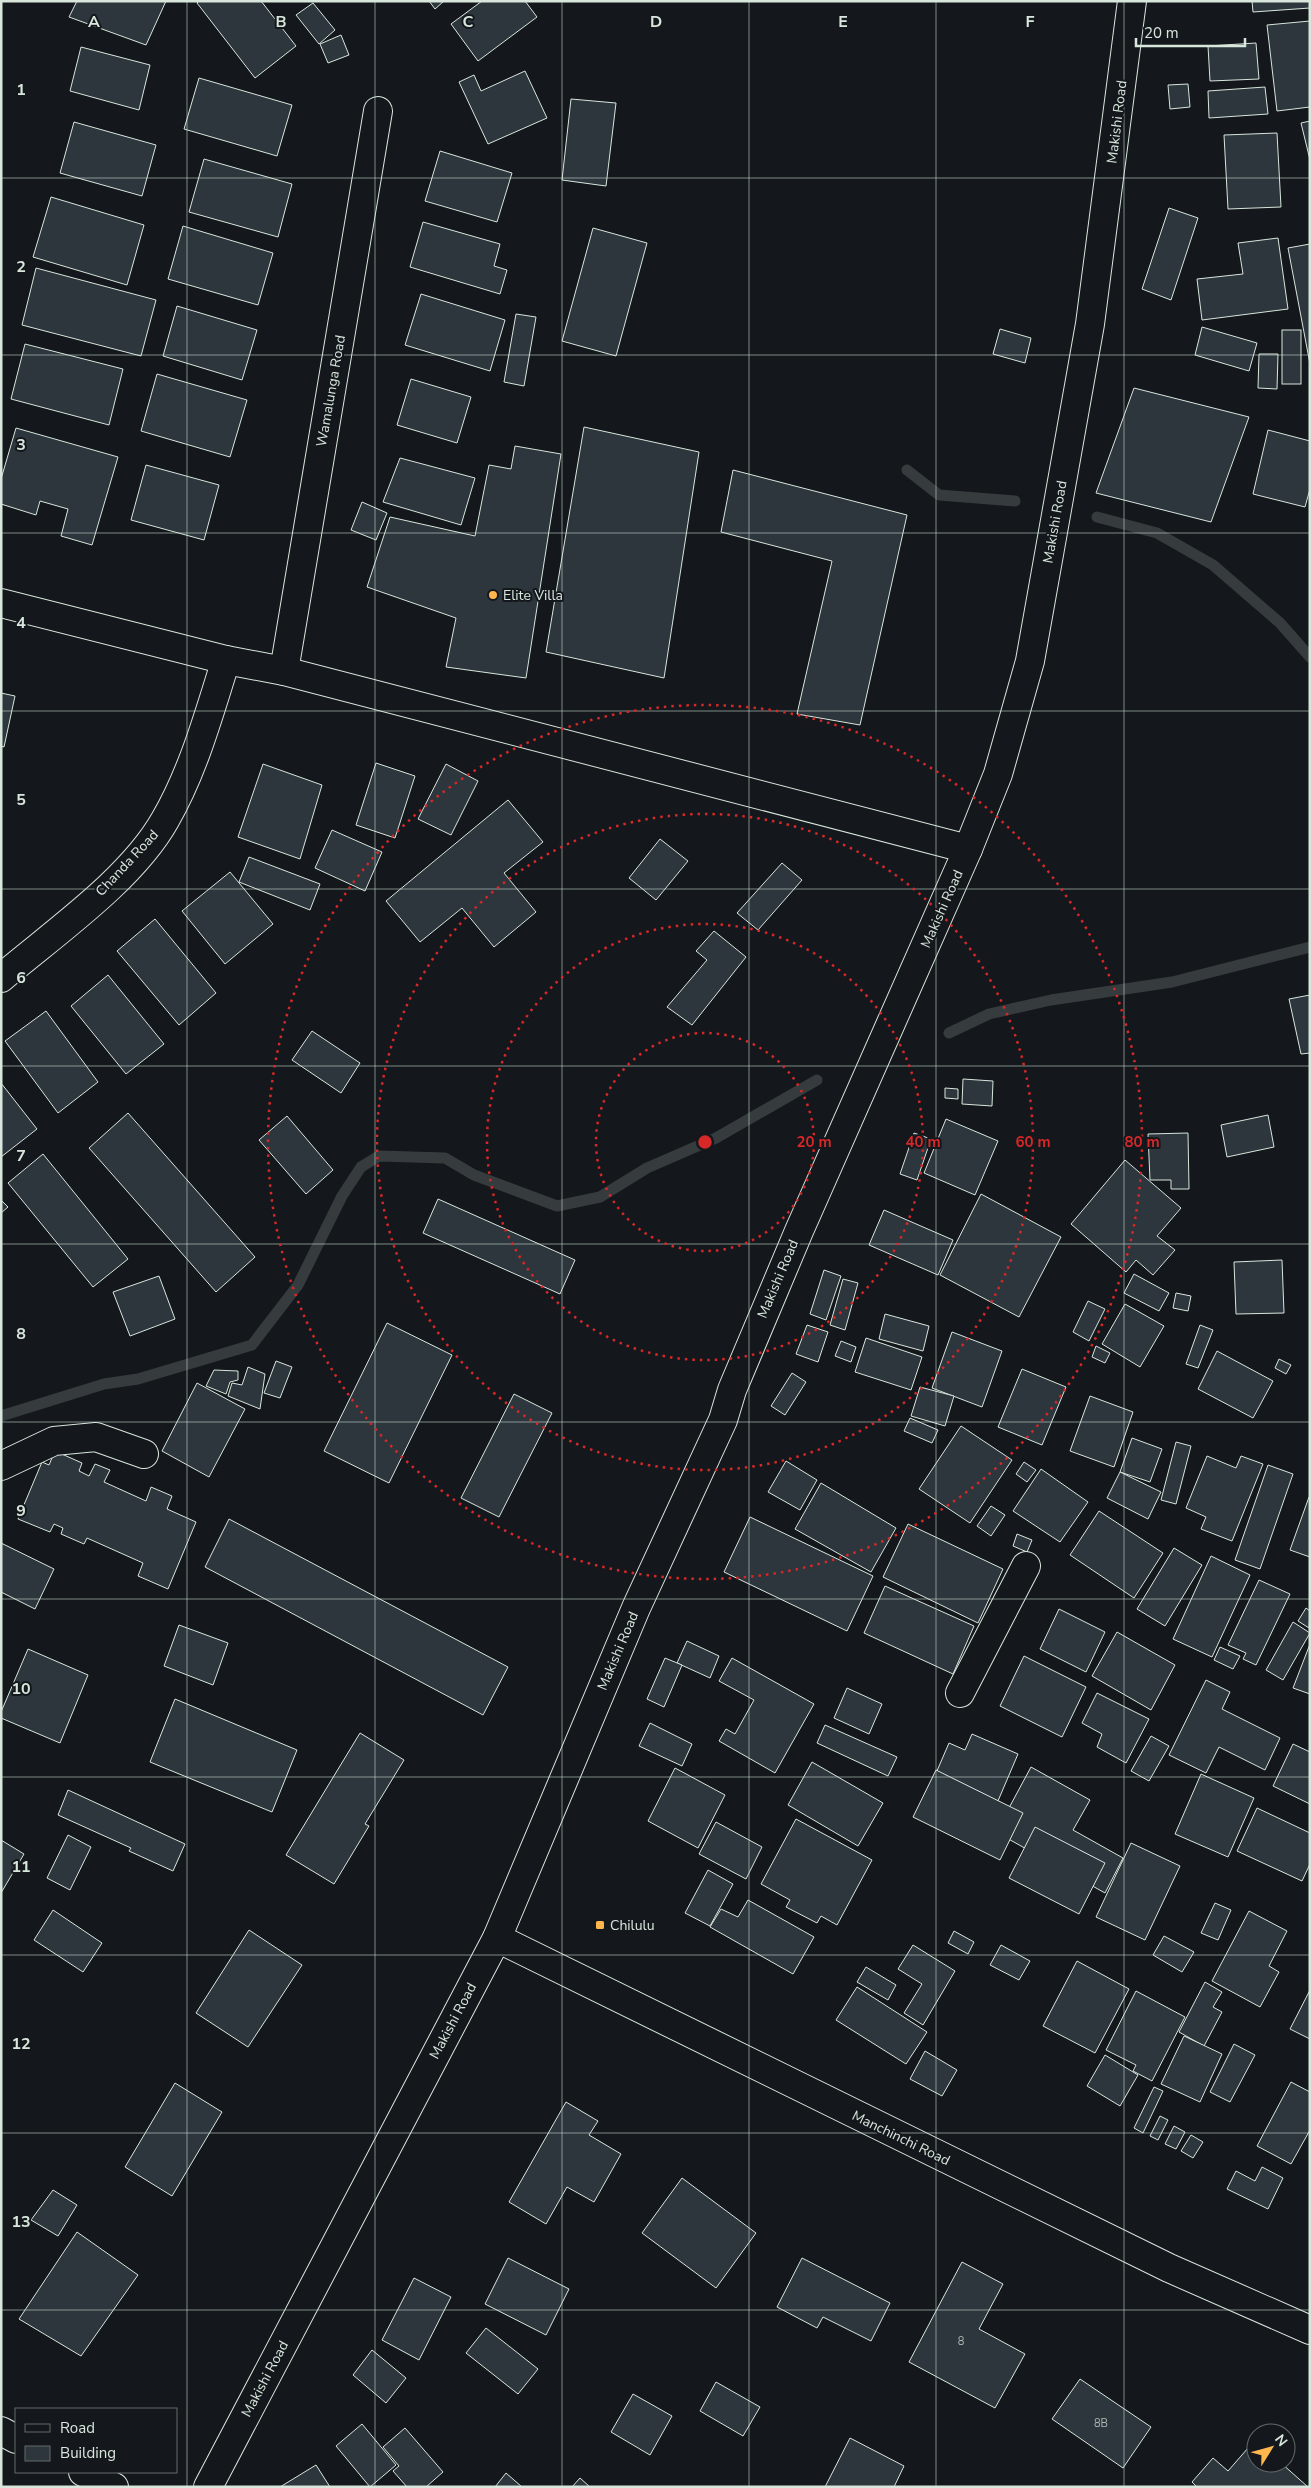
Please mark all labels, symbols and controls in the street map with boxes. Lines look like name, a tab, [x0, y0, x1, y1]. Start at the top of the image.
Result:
text: A	[88, 11, 100, 33]
text: B	[275, 11, 287, 33]
text: C	[463, 11, 474, 33]
text: D	[650, 11, 662, 33]
text: E	[838, 11, 848, 33]
text: F	[1026, 11, 1035, 33]
scale bar	[1136, 15, 1245, 47]
text: 20 m	[1144, 23, 1179, 43]
text: 1	[16, 79, 26, 101]
street label: Makishi Road	[1102, 79, 1132, 165]
text: 2	[16, 256, 26, 278]
street label: Wamalunga Road	[312, 334, 350, 448]
text: 3	[16, 434, 26, 456]
street label: Makishi Road	[1038, 479, 1072, 565]
place label: Elite Villa	[503, 586, 563, 605]
marker: Elite Villa	[487, 589, 499, 601]
text: 4	[16, 612, 26, 634]
text: 5	[16, 789, 26, 811]
street label: Chanda Road	[91, 826, 163, 900]
street label: Makishi Road	[916, 867, 968, 951]
text: 6	[16, 967, 26, 989]
text: 20 m	[796, 1132, 832, 1152]
text: 40 m	[905, 1132, 941, 1152]
text: 60 m	[1015, 1132, 1051, 1152]
text: 80 m	[1124, 1132, 1160, 1152]
centre of rings	[696, 1133, 714, 1151]
text: 7	[16, 1145, 26, 1167]
street label: Makishi Road	[753, 1237, 803, 1321]
text: 8	[16, 1323, 26, 1345]
text: 9	[16, 1500, 26, 1522]
street label: Makishi Road	[593, 1609, 643, 1693]
text: 10	[11, 1678, 31, 1700]
text: 11	[11, 1856, 31, 1878]
place label: Chilulu	[610, 1916, 655, 1935]
marker: Chilulu	[594, 1919, 606, 1931]
street label: Makishi Road	[425, 1980, 481, 2062]
text: 12	[11, 2033, 31, 2055]
street label: Manchinchi Road	[849, 2106, 953, 2170]
text: 13	[11, 2211, 31, 2233]
house number: 8	[958, 2334, 965, 2349]
street label: Makishi Road	[237, 2338, 293, 2420]
legend	[15, 2408, 178, 2473]
house number: 8B	[1094, 2416, 1108, 2431]
text: Road	[60, 2418, 95, 2438]
north arrow	[1246, 2423, 1296, 2473]
text: N	[1270, 2431, 1292, 2450]
text: Building	[60, 2443, 116, 2463]

